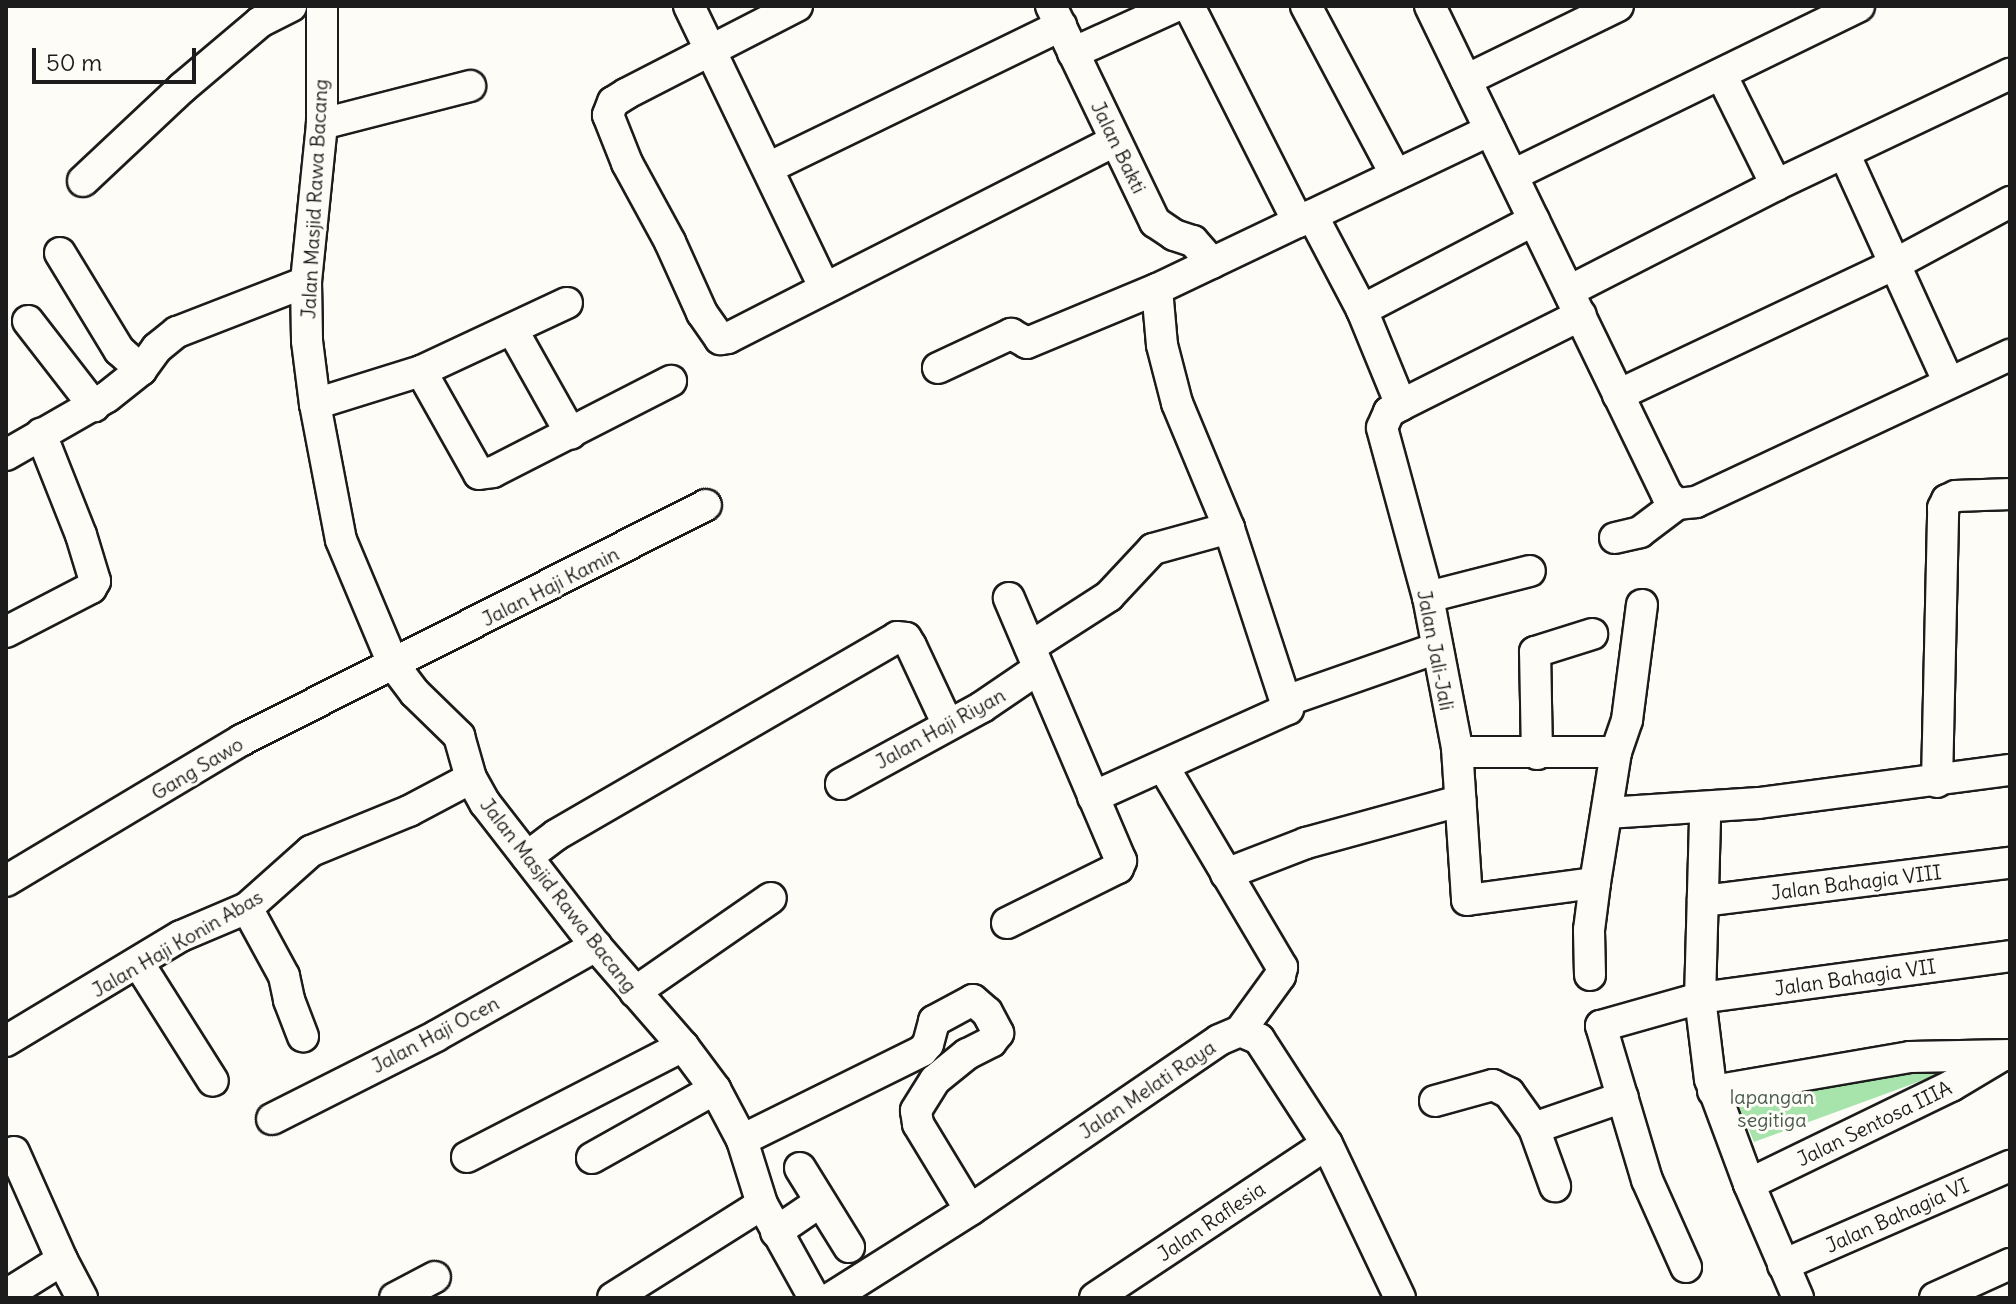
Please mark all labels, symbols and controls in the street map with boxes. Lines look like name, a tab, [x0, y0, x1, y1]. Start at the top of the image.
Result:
scale bar	[36, 32, 200, 82]
text: 50 m	[46, 47, 102, 77]
street label: Jalan Masjid Rawa Bacang	[296, 78, 332, 320]
street label: Jalan Bakti	[1086, 97, 1152, 197]
street label: Jalan Haji Kamin	[478, 541, 622, 631]
street label: Jalan Jali-Jali	[1413, 588, 1459, 712]
street label: Jalan Haji Riyan	[871, 682, 1009, 774]
street label: Gang Sawo	[147, 731, 247, 805]
street label: Jalan Masjid Rawa Bacang	[476, 793, 642, 997]
street label: Jalan Bahagia VIII	[1769, 860, 1943, 904]
street label: Jalan Haji Konin Abas	[87, 884, 267, 1002]
street label: Jalan Bahagia VII	[1773, 954, 1937, 1000]
street label: Jalan Haji Ocen	[367, 990, 503, 1078]
street label: Jalan Melati Raya	[1074, 1035, 1220, 1143]
street label: Jalan Sentosa IIIA	[1793, 1075, 1955, 1171]
park label: lapangan segitiga	[1730, 1085, 1814, 1132]
street label: Jalan Bahagia VI	[1822, 1173, 1972, 1257]
street label: Jalan Raflesia	[1153, 1176, 1269, 1266]

